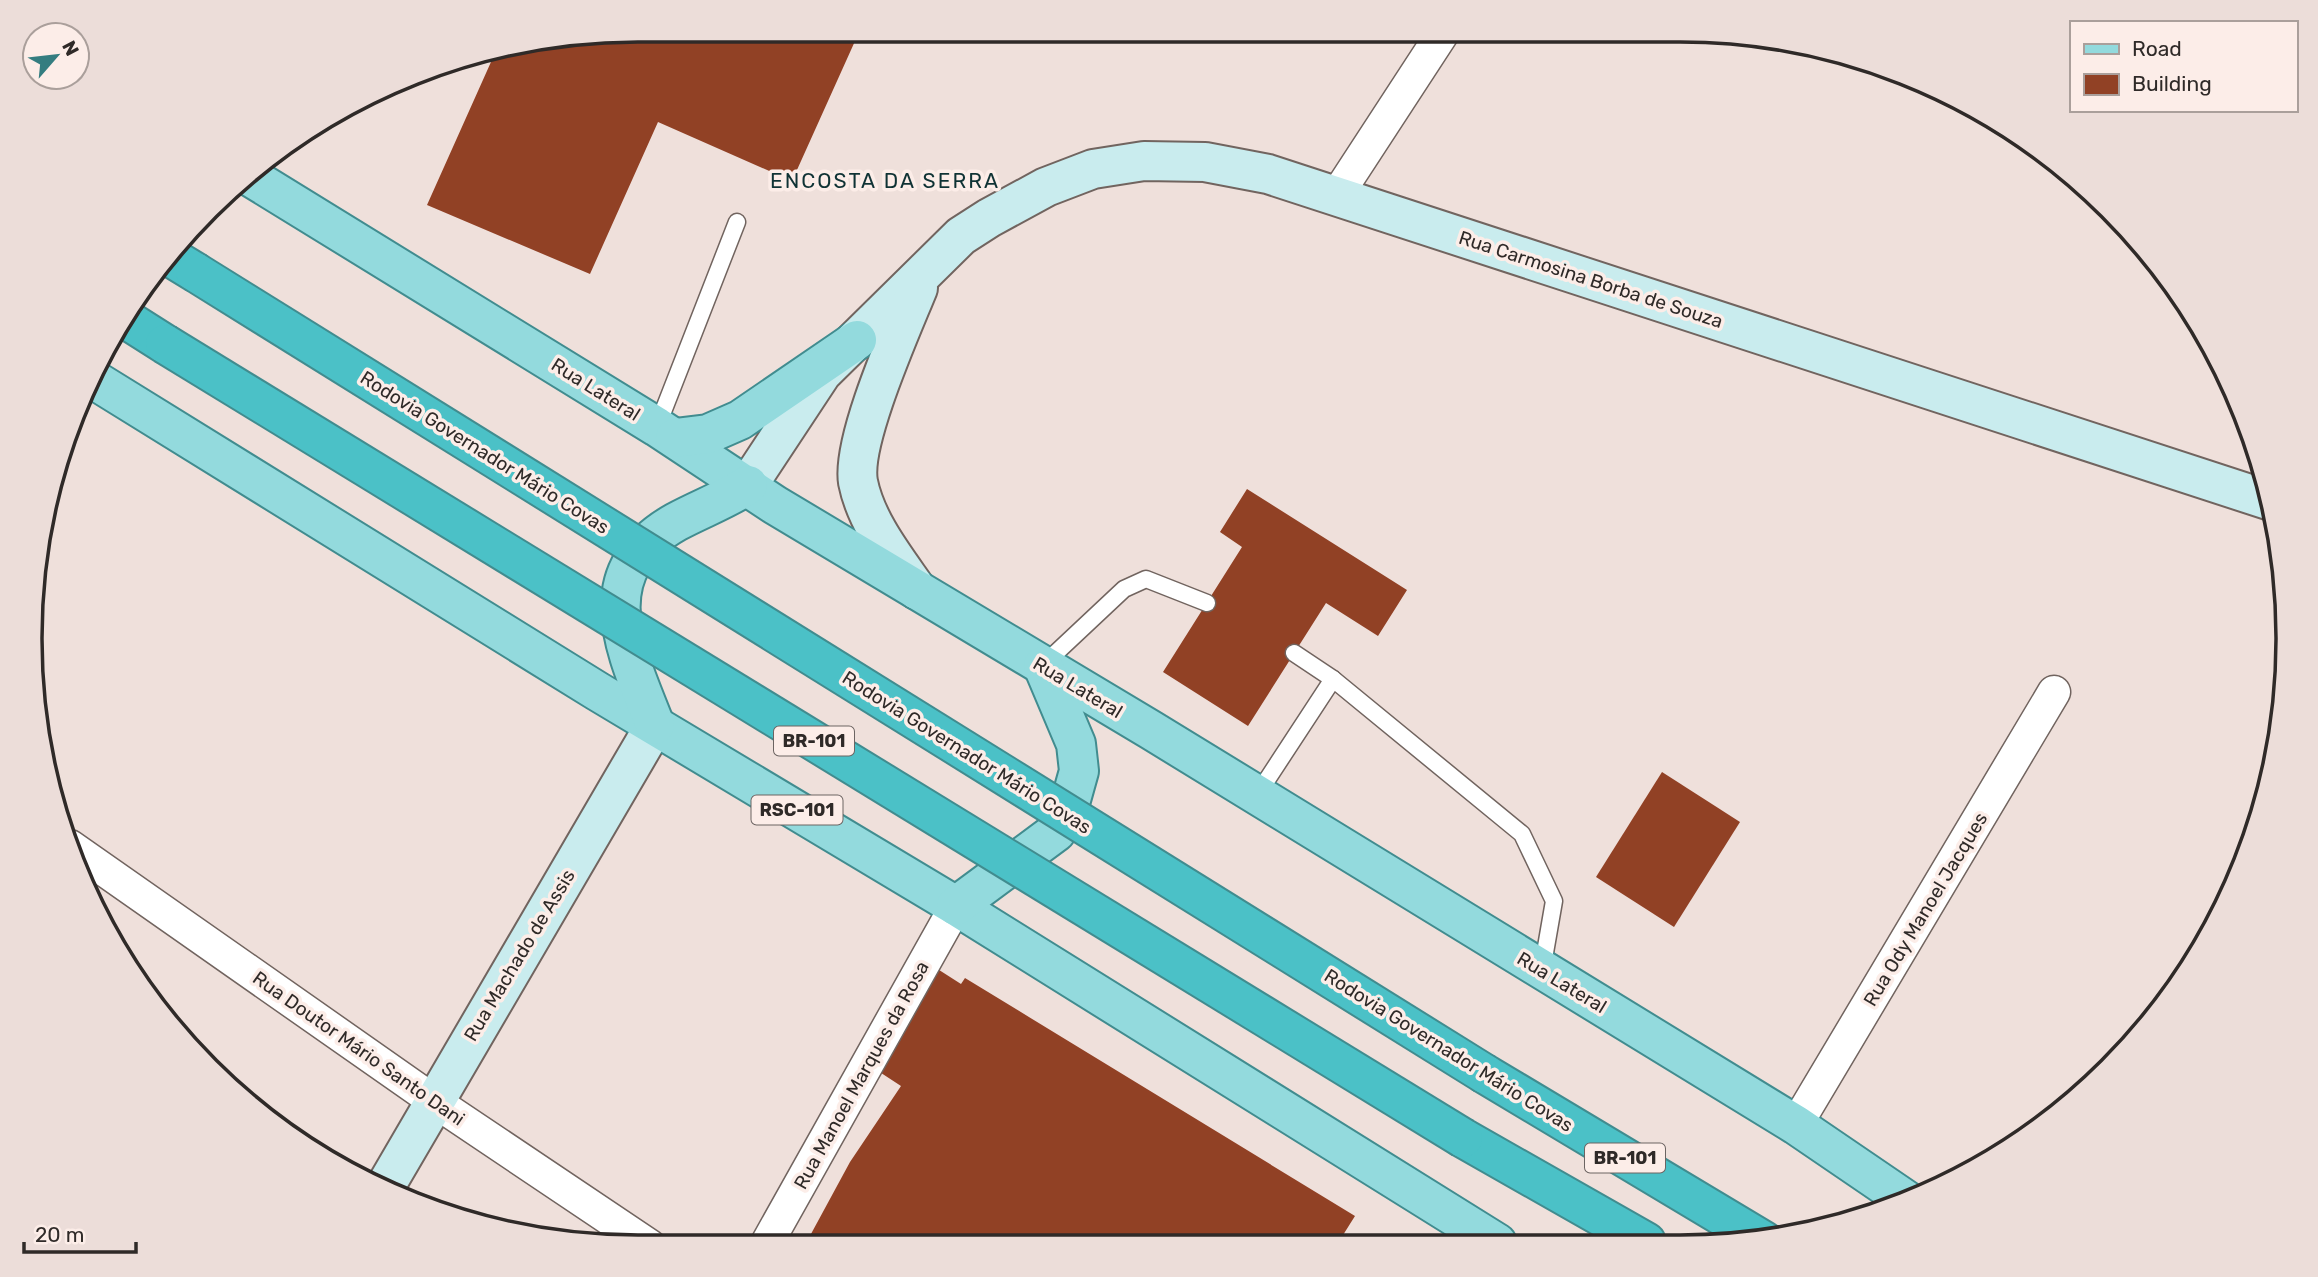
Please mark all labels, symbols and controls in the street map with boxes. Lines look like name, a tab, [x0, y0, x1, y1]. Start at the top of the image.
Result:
north arrow	[21, 21, 91, 91]
legend	[2070, 21, 2297, 112]
text: Road	[2132, 36, 2182, 61]
text: N	[57, 37, 84, 60]
text: Building	[2132, 71, 2212, 96]
district label: ENCOSTA DA SERRA	[770, 168, 1000, 193]
street label: Rua Carmosina Borba de Souza	[1456, 226, 1726, 333]
street label: Rua Lateral	[547, 353, 644, 426]
street label: Rodovia Governador Mário Covas	[356, 366, 613, 539]
street label: Rua Lateral	[1029, 652, 1127, 723]
street label: Rodovia Governador Mário Covas	[838, 666, 1095, 839]
road number: BR-101	[774, 726, 854, 756]
road number: RSC-101	[752, 796, 842, 824]
street label: Rua Ody Manoel Jacques	[1858, 808, 1992, 1010]
street label: Rua Machado de Assis	[459, 865, 580, 1045]
street label: Rua Lateral	[1513, 947, 1611, 1018]
street label: Rua Manoel Marques da Rosa	[789, 957, 934, 1193]
street label: Rodovia Governador Mário Covas	[1320, 964, 1577, 1137]
street label: Rua Doutor Mário Santo Dani	[248, 966, 469, 1131]
road number: BR-101	[1585, 1143, 1665, 1172]
scale bar	[24, 1210, 136, 1254]
text: 20 m	[35, 1222, 84, 1247]

